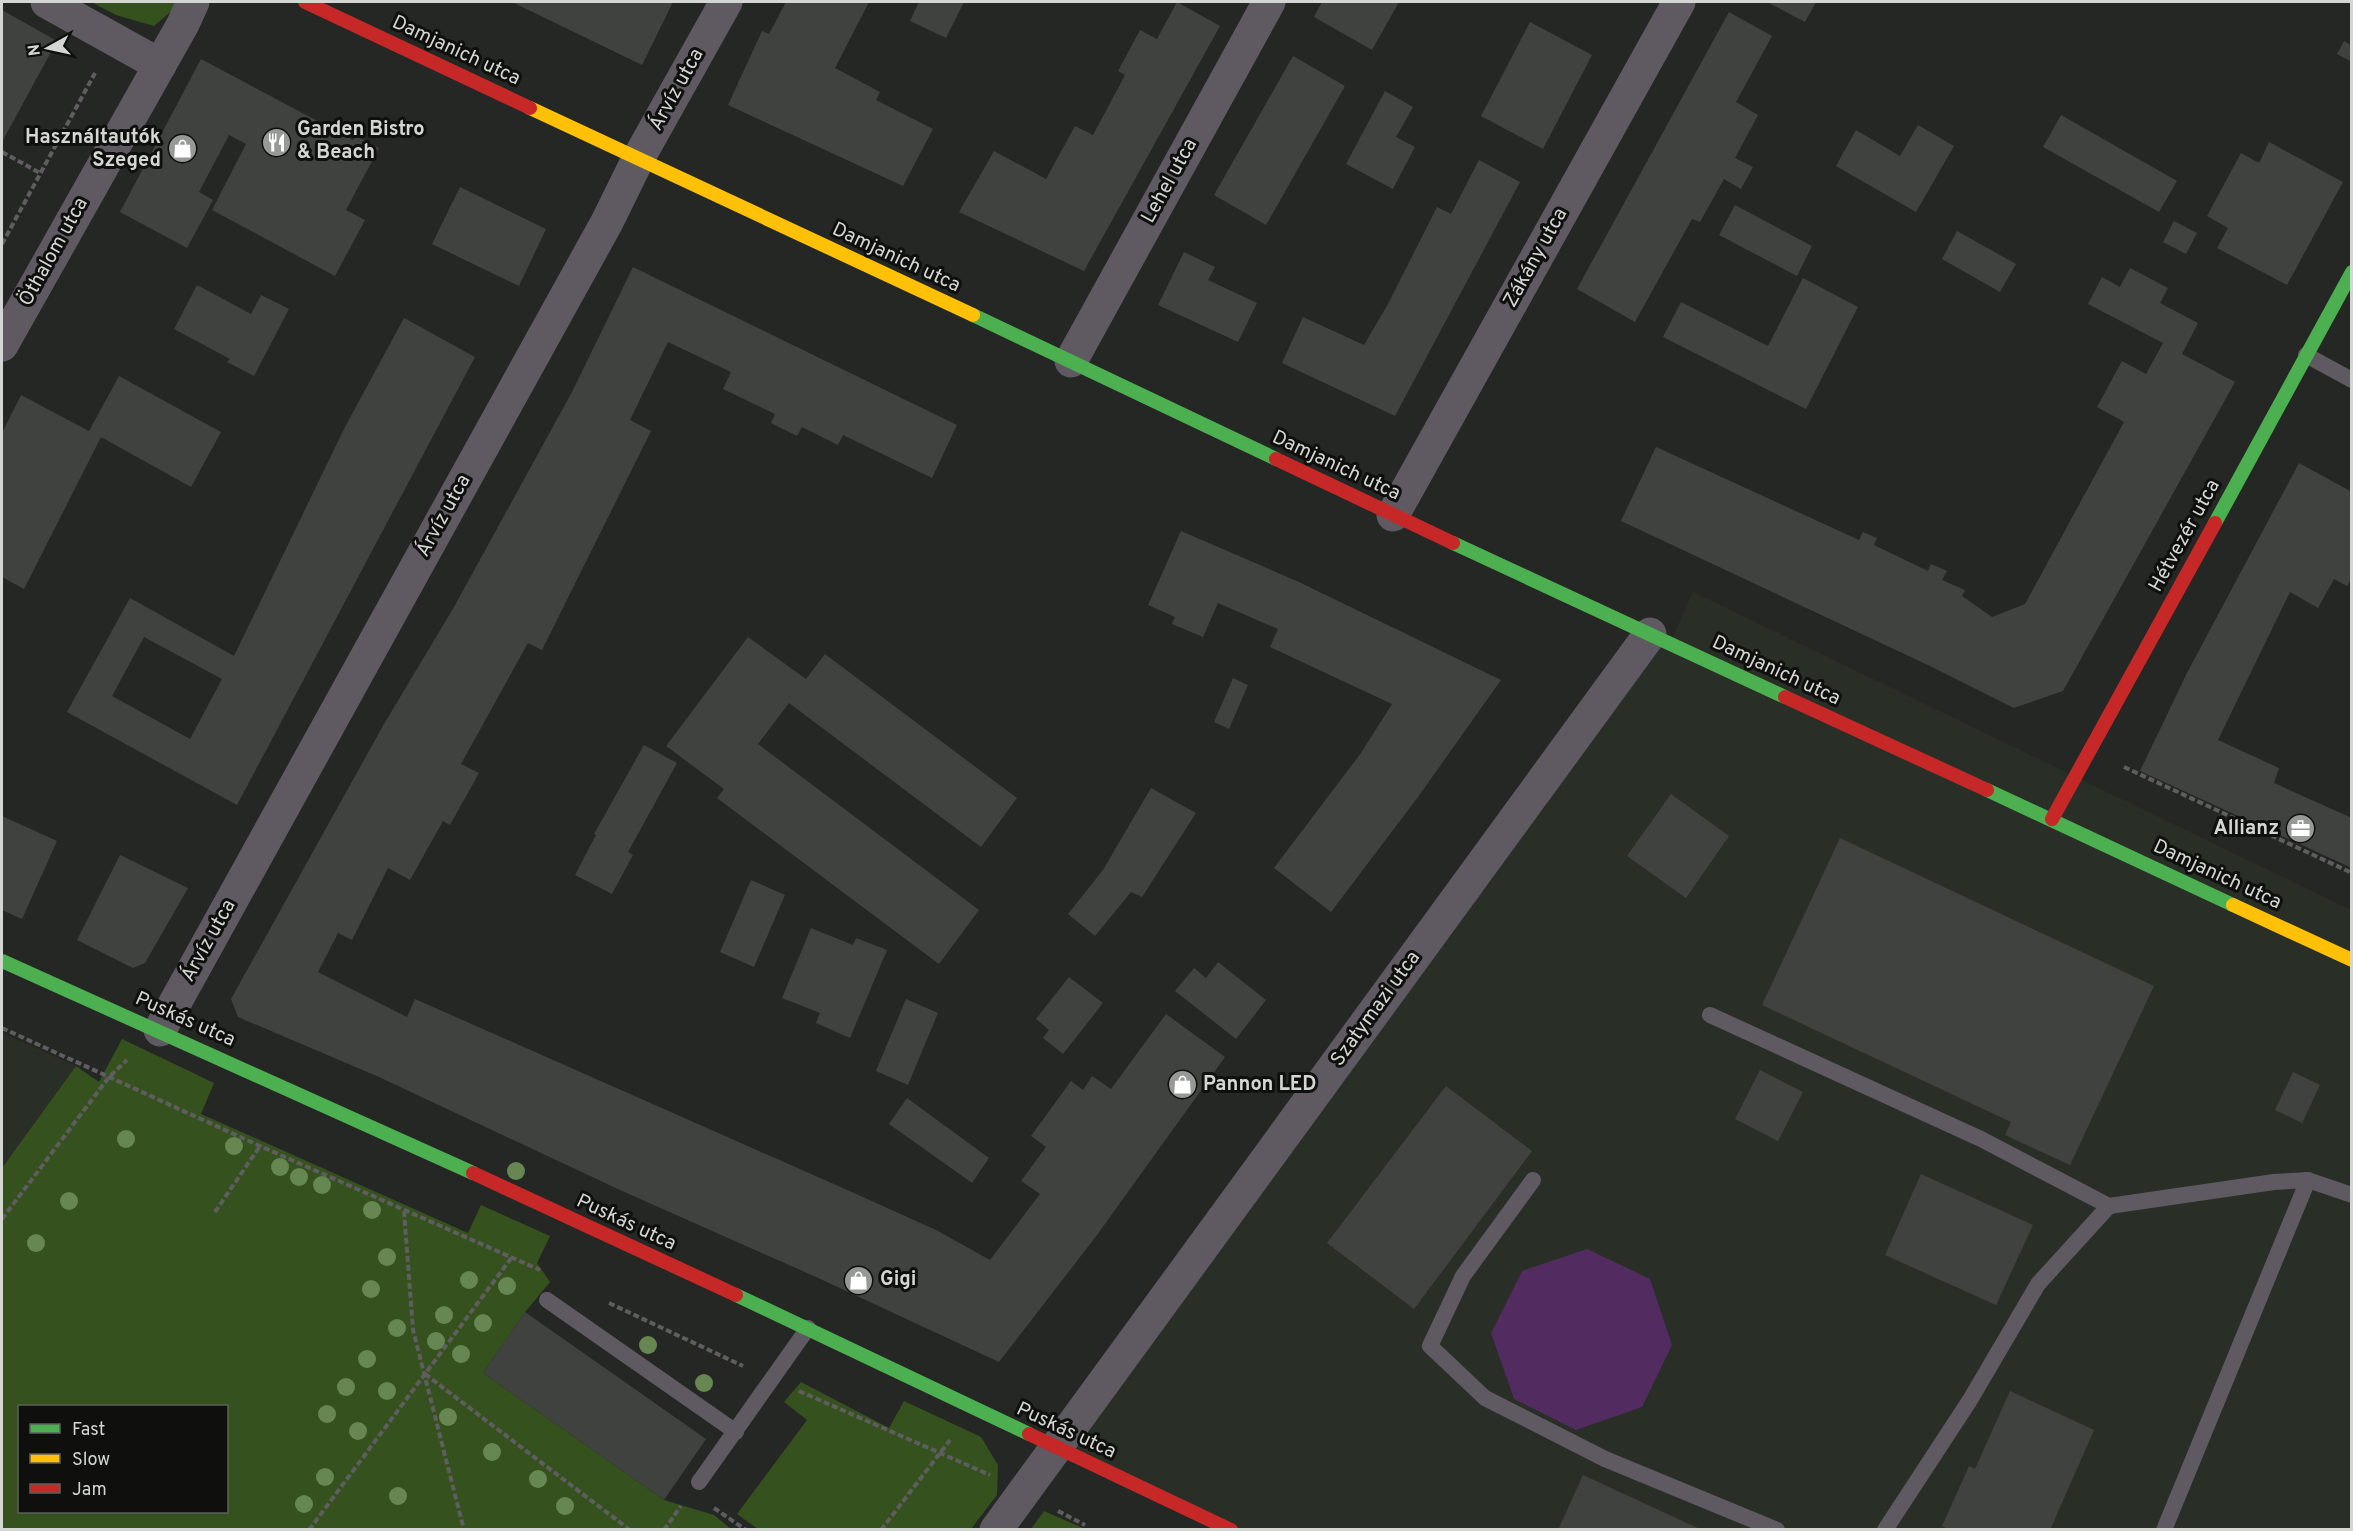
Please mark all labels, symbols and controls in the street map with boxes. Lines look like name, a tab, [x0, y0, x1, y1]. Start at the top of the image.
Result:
street label: Damjanich utca	[388, 10, 524, 92]
north arrow	[18, 18, 78, 78]
text: N	[24, 43, 46, 57]
street label: Árvíz utca	[642, 43, 710, 136]
place label: Garden Bistro & Beach	[297, 117, 425, 166]
place label: Használtautók Szeged	[25, 125, 161, 174]
restaurant icon: Garden Bistro & Beach	[260, 126, 292, 158]
shop icon: Használtautók Szeged	[166, 133, 198, 165]
street label: Lehel utca	[1136, 134, 1204, 228]
street label: Öthalom utca	[13, 193, 95, 311]
street label: Zákány utca	[1498, 204, 1574, 312]
street label: Damjanich utca	[828, 217, 964, 299]
street label: Damjanich utca	[1268, 425, 1404, 507]
street label: Árvíz utca	[409, 469, 477, 562]
street label: Hétvezér utca	[2143, 475, 2227, 597]
street label: Damjanich utca	[1708, 630, 1844, 712]
office icon: Allianz	[2284, 813, 2316, 845]
place label: Allianz	[2213, 816, 2279, 842]
street label: Damjanich utca	[2149, 834, 2285, 916]
street label: Árvíz utca	[174, 894, 242, 987]
street label: Szatymazi utca	[1325, 946, 1427, 1072]
street label: Puskás utca	[131, 986, 239, 1054]
shop icon: Pannon LED	[1166, 1069, 1198, 1101]
place label: Pannon LED	[1203, 1072, 1316, 1098]
street label: Puskás utca	[572, 1189, 680, 1257]
shop icon: Gigi	[843, 1264, 875, 1296]
place label: Gigi	[880, 1267, 917, 1293]
street label: Puskás utca	[1012, 1397, 1120, 1465]
legend	[18, 1405, 228, 1513]
text: Fast	[72, 1419, 105, 1442]
text: Slow	[72, 1449, 110, 1472]
text: Jam	[72, 1479, 107, 1502]

